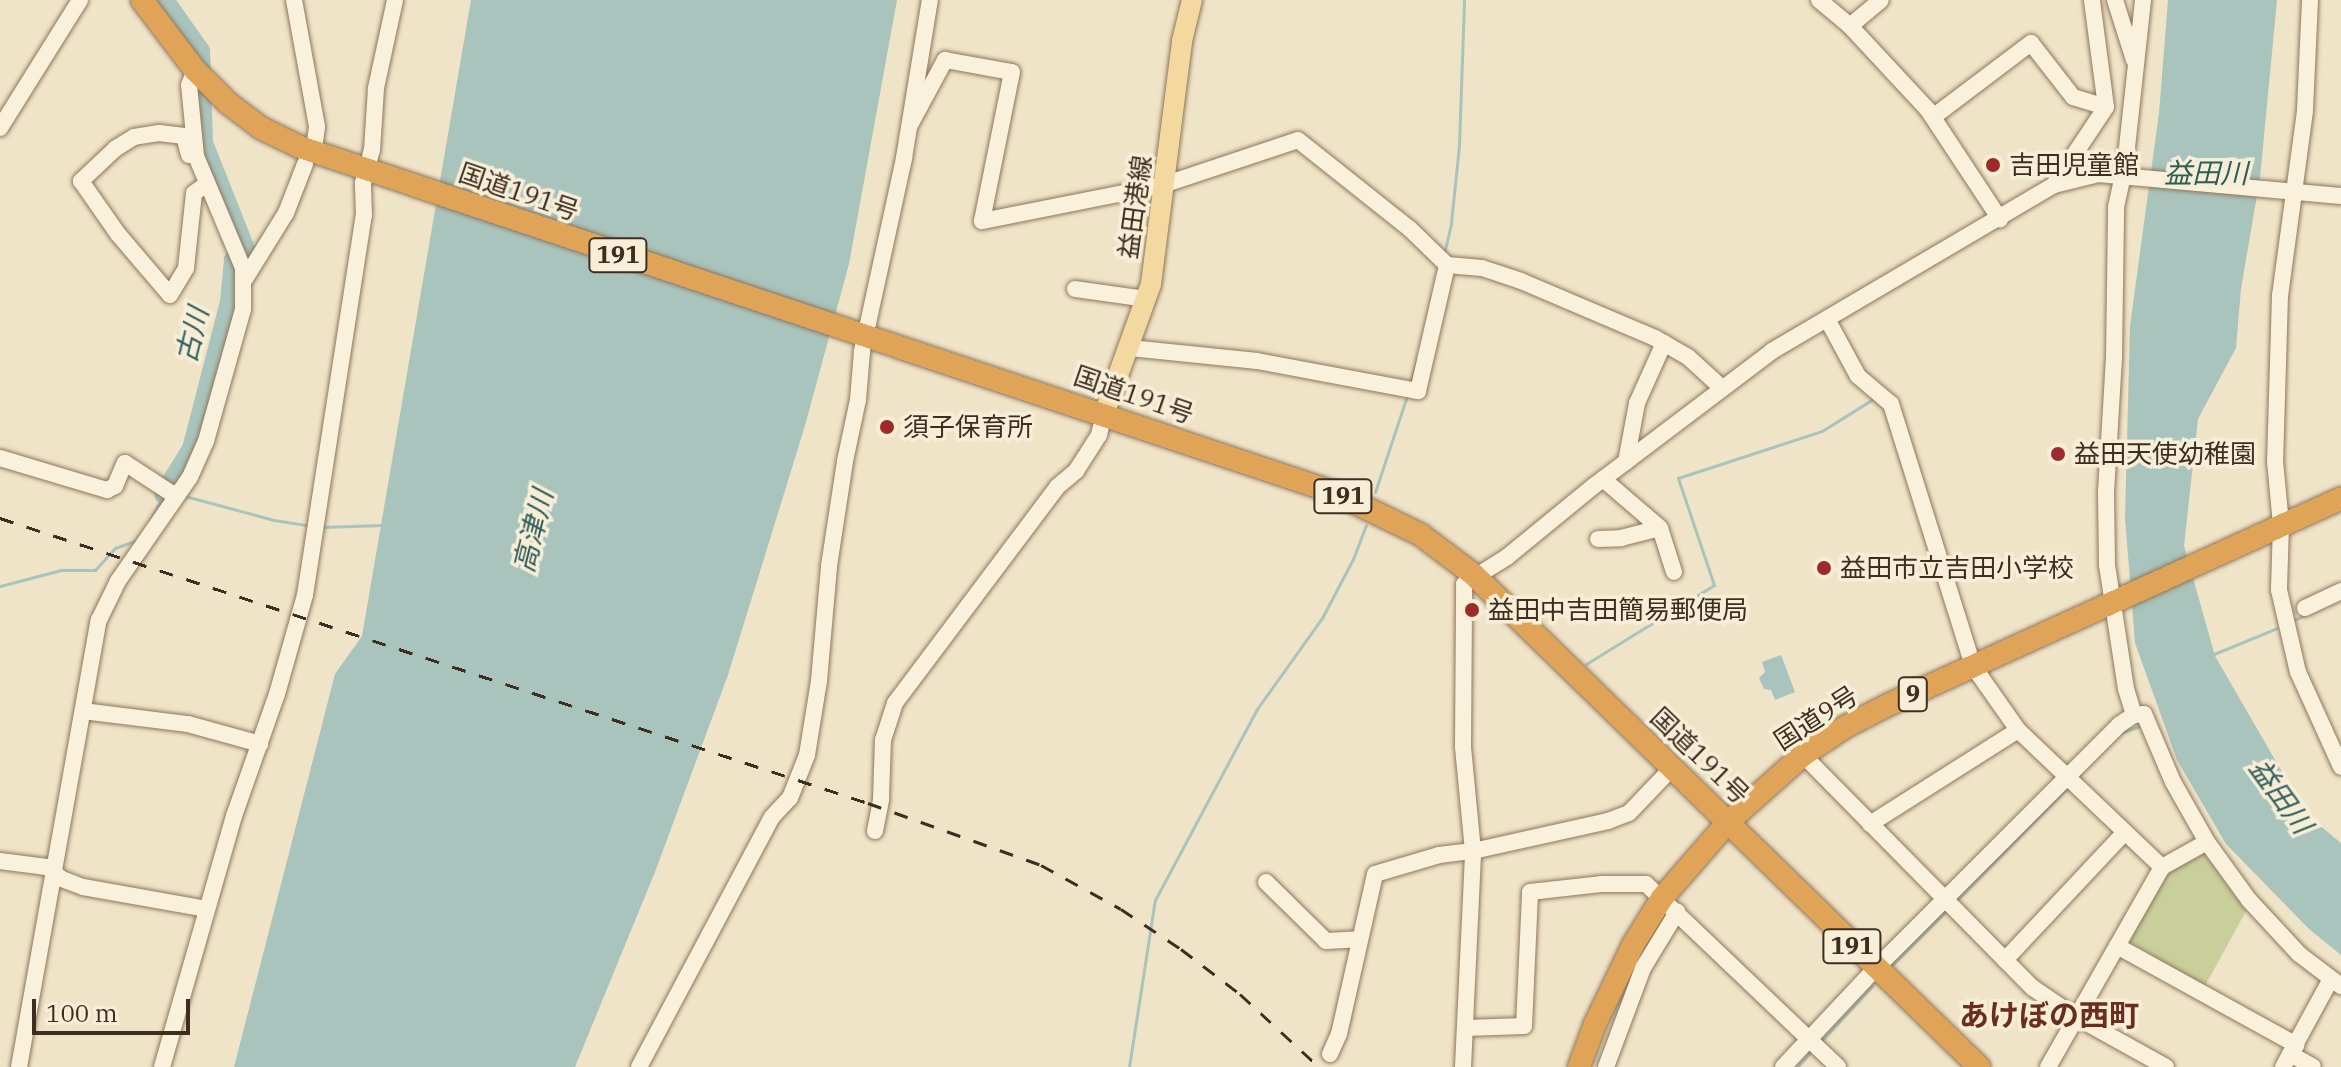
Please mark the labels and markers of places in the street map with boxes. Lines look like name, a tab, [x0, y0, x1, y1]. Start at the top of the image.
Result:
place label: 吉田児童館	[2009, 149, 2139, 181]
marker: 吉田児童館	[1984, 156, 2002, 174]
place label: 須子保育所	[903, 411, 1033, 443]
marker: 須子保育所	[878, 418, 896, 436]
place label: 益田天使幼稚園	[2074, 438, 2256, 470]
marker: 益田天使幼稚園	[2049, 445, 2067, 463]
place label: 益田市立吉田小学校	[1840, 552, 2074, 584]
marker: 益田市立吉田小学校	[1815, 559, 1833, 577]
place label: 益田中吉田簡易郵便局	[1488, 594, 1748, 626]
marker: 益田中吉田簡易郵便局	[1463, 601, 1481, 619]

